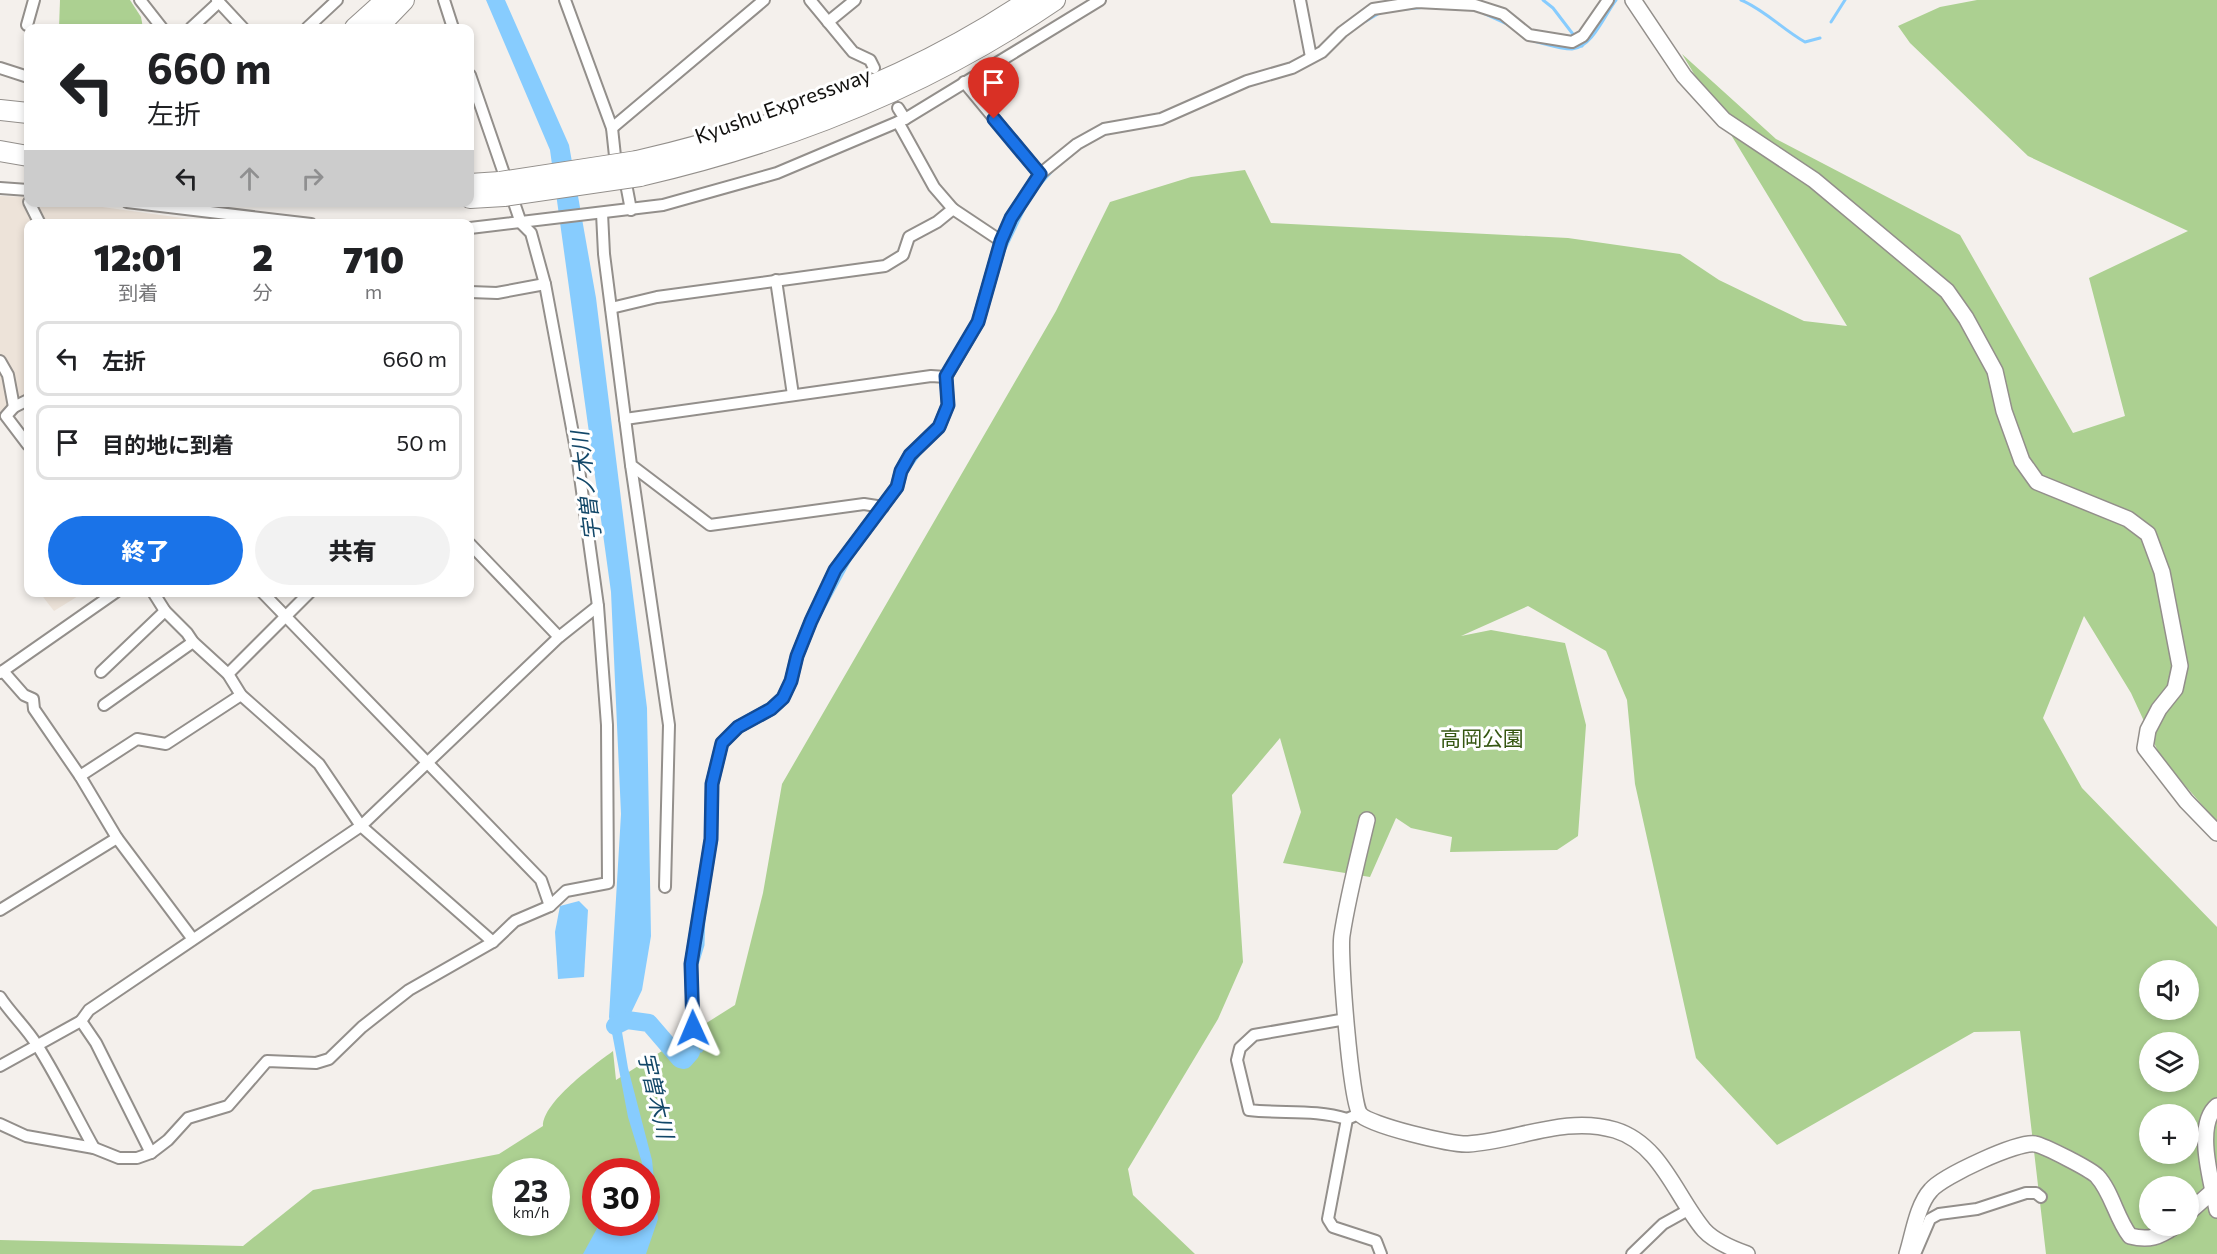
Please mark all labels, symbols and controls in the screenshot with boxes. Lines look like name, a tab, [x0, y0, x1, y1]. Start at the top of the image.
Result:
text: 660 m	[147, 41, 271, 93]
icon: left	[48, 48, 126, 126]
pin	[968, 57, 1019, 119]
street label: Kyushu Expressway	[691, 61, 874, 148]
icon: arrive	[977, 66, 1010, 99]
text: 左折	[147, 97, 201, 130]
icon: left	[170, 162, 203, 195]
icon: ahead	[233, 162, 266, 195]
icon: right	[296, 162, 329, 195]
text: 12:01	[94, 234, 182, 278]
text: 2	[252, 234, 273, 278]
text: 710	[343, 236, 404, 280]
text: m	[365, 279, 382, 303]
text: 到着	[118, 280, 158, 304]
text: 分	[253, 280, 273, 304]
icon: left	[51, 342, 84, 375]
text: 660 m	[383, 345, 447, 372]
text: 左折	[102, 347, 146, 374]
icon: arrive	[51, 426, 84, 459]
water label: 宇曽ノ木川	[565, 428, 606, 542]
text: 50 m	[397, 429, 447, 456]
text: 目的地に到着	[102, 431, 234, 458]
button: 終了	[48, 516, 243, 585]
button: 共有	[255, 516, 450, 585]
park label: 高岡公園	[1440, 725, 1524, 750]
map controls	[2139, 960, 2199, 1236]
button: sound	[2139, 960, 2199, 1020]
position arrow	[661, 996, 725, 1060]
button: layers	[2139, 1032, 2199, 1092]
water label: 宇曽木川	[633, 1049, 680, 1143]
button: +	[2139, 1104, 2199, 1164]
speed limit sign: 30	[582, 1158, 660, 1236]
text: 23	[514, 1171, 548, 1208]
button: −	[2139, 1176, 2199, 1236]
text: km/h	[513, 1203, 549, 1221]

